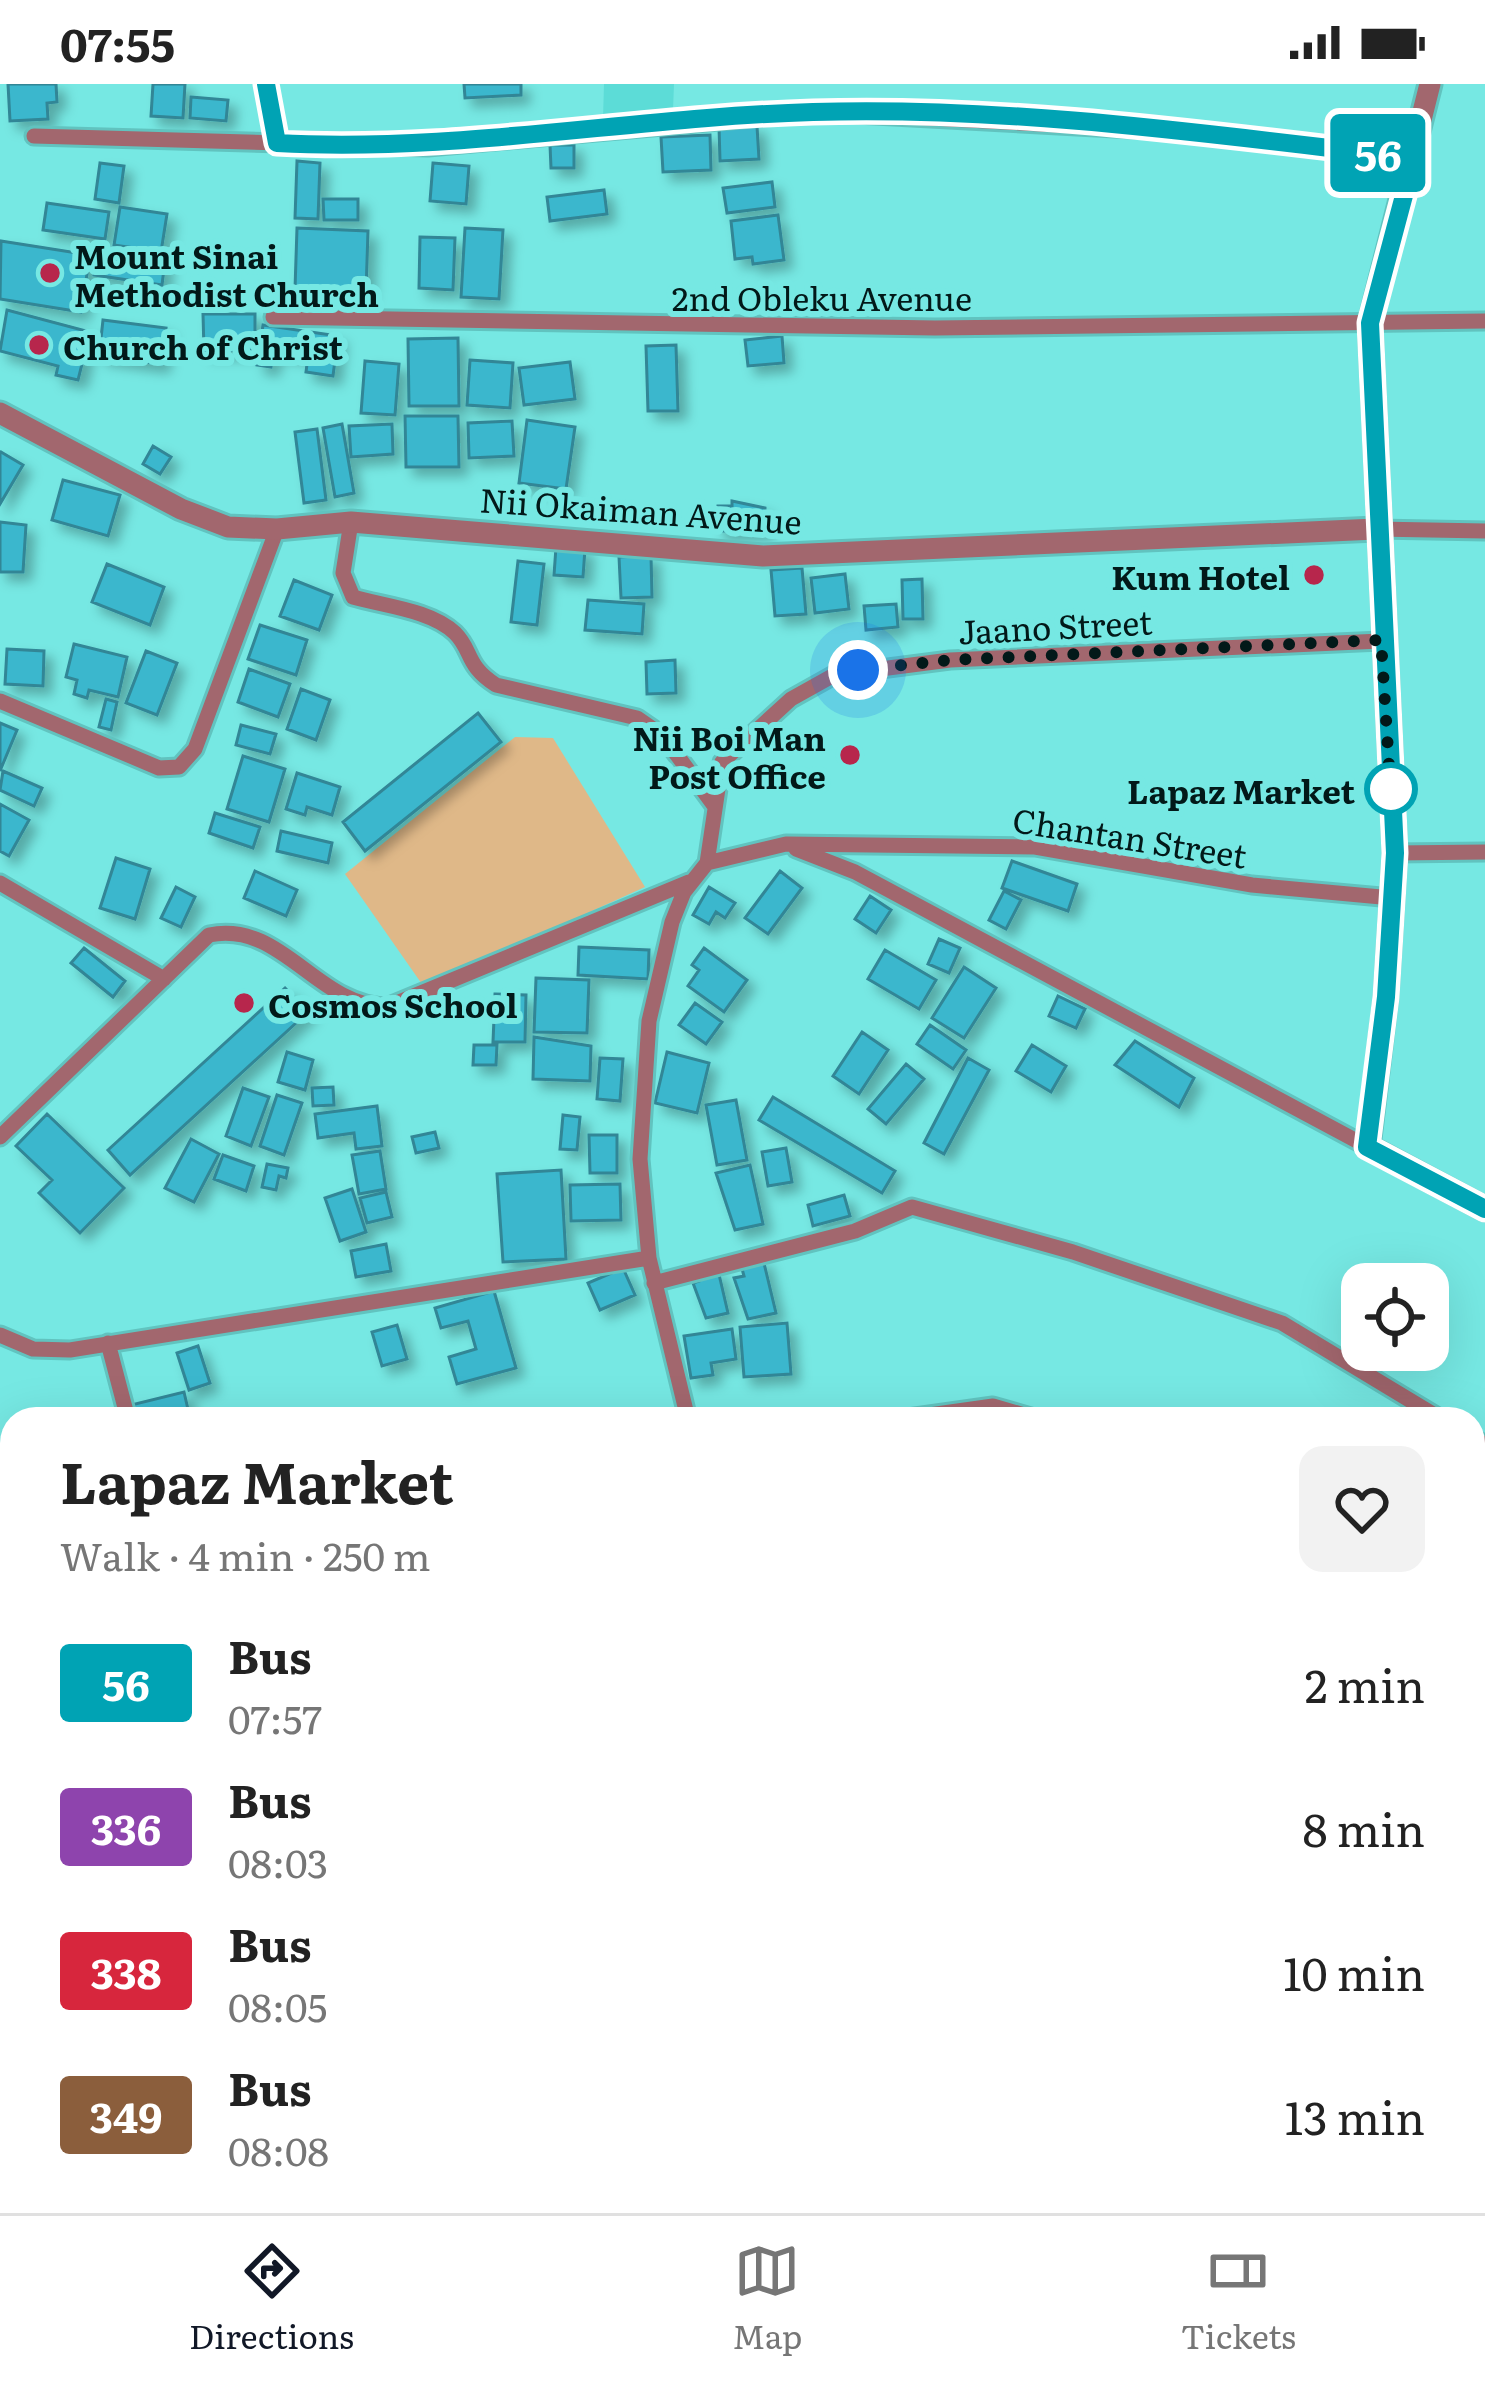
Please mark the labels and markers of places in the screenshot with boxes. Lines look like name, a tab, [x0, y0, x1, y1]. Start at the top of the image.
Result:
place label: Mount Sinai Methodist Church	[74, 230, 379, 317]
marker: Mount Sinai Methodist Church	[37, 260, 63, 286]
place label: Church of Christ	[63, 321, 344, 370]
marker: Church of Christ	[26, 332, 52, 358]
place label: Kum Hotel	[1111, 551, 1290, 600]
marker: Kum Hotel	[1301, 562, 1327, 588]
place label: Nii Boi Man Post Office	[632, 712, 826, 799]
marker: Nii Boi Man Post Office	[837, 742, 863, 768]
marker: Lapaz Market	[1366, 764, 1416, 814]
place label: Lapaz Market	[1127, 765, 1356, 814]
place label: Cosmos School	[268, 979, 518, 1028]
marker: Cosmos School	[231, 990, 257, 1016]

